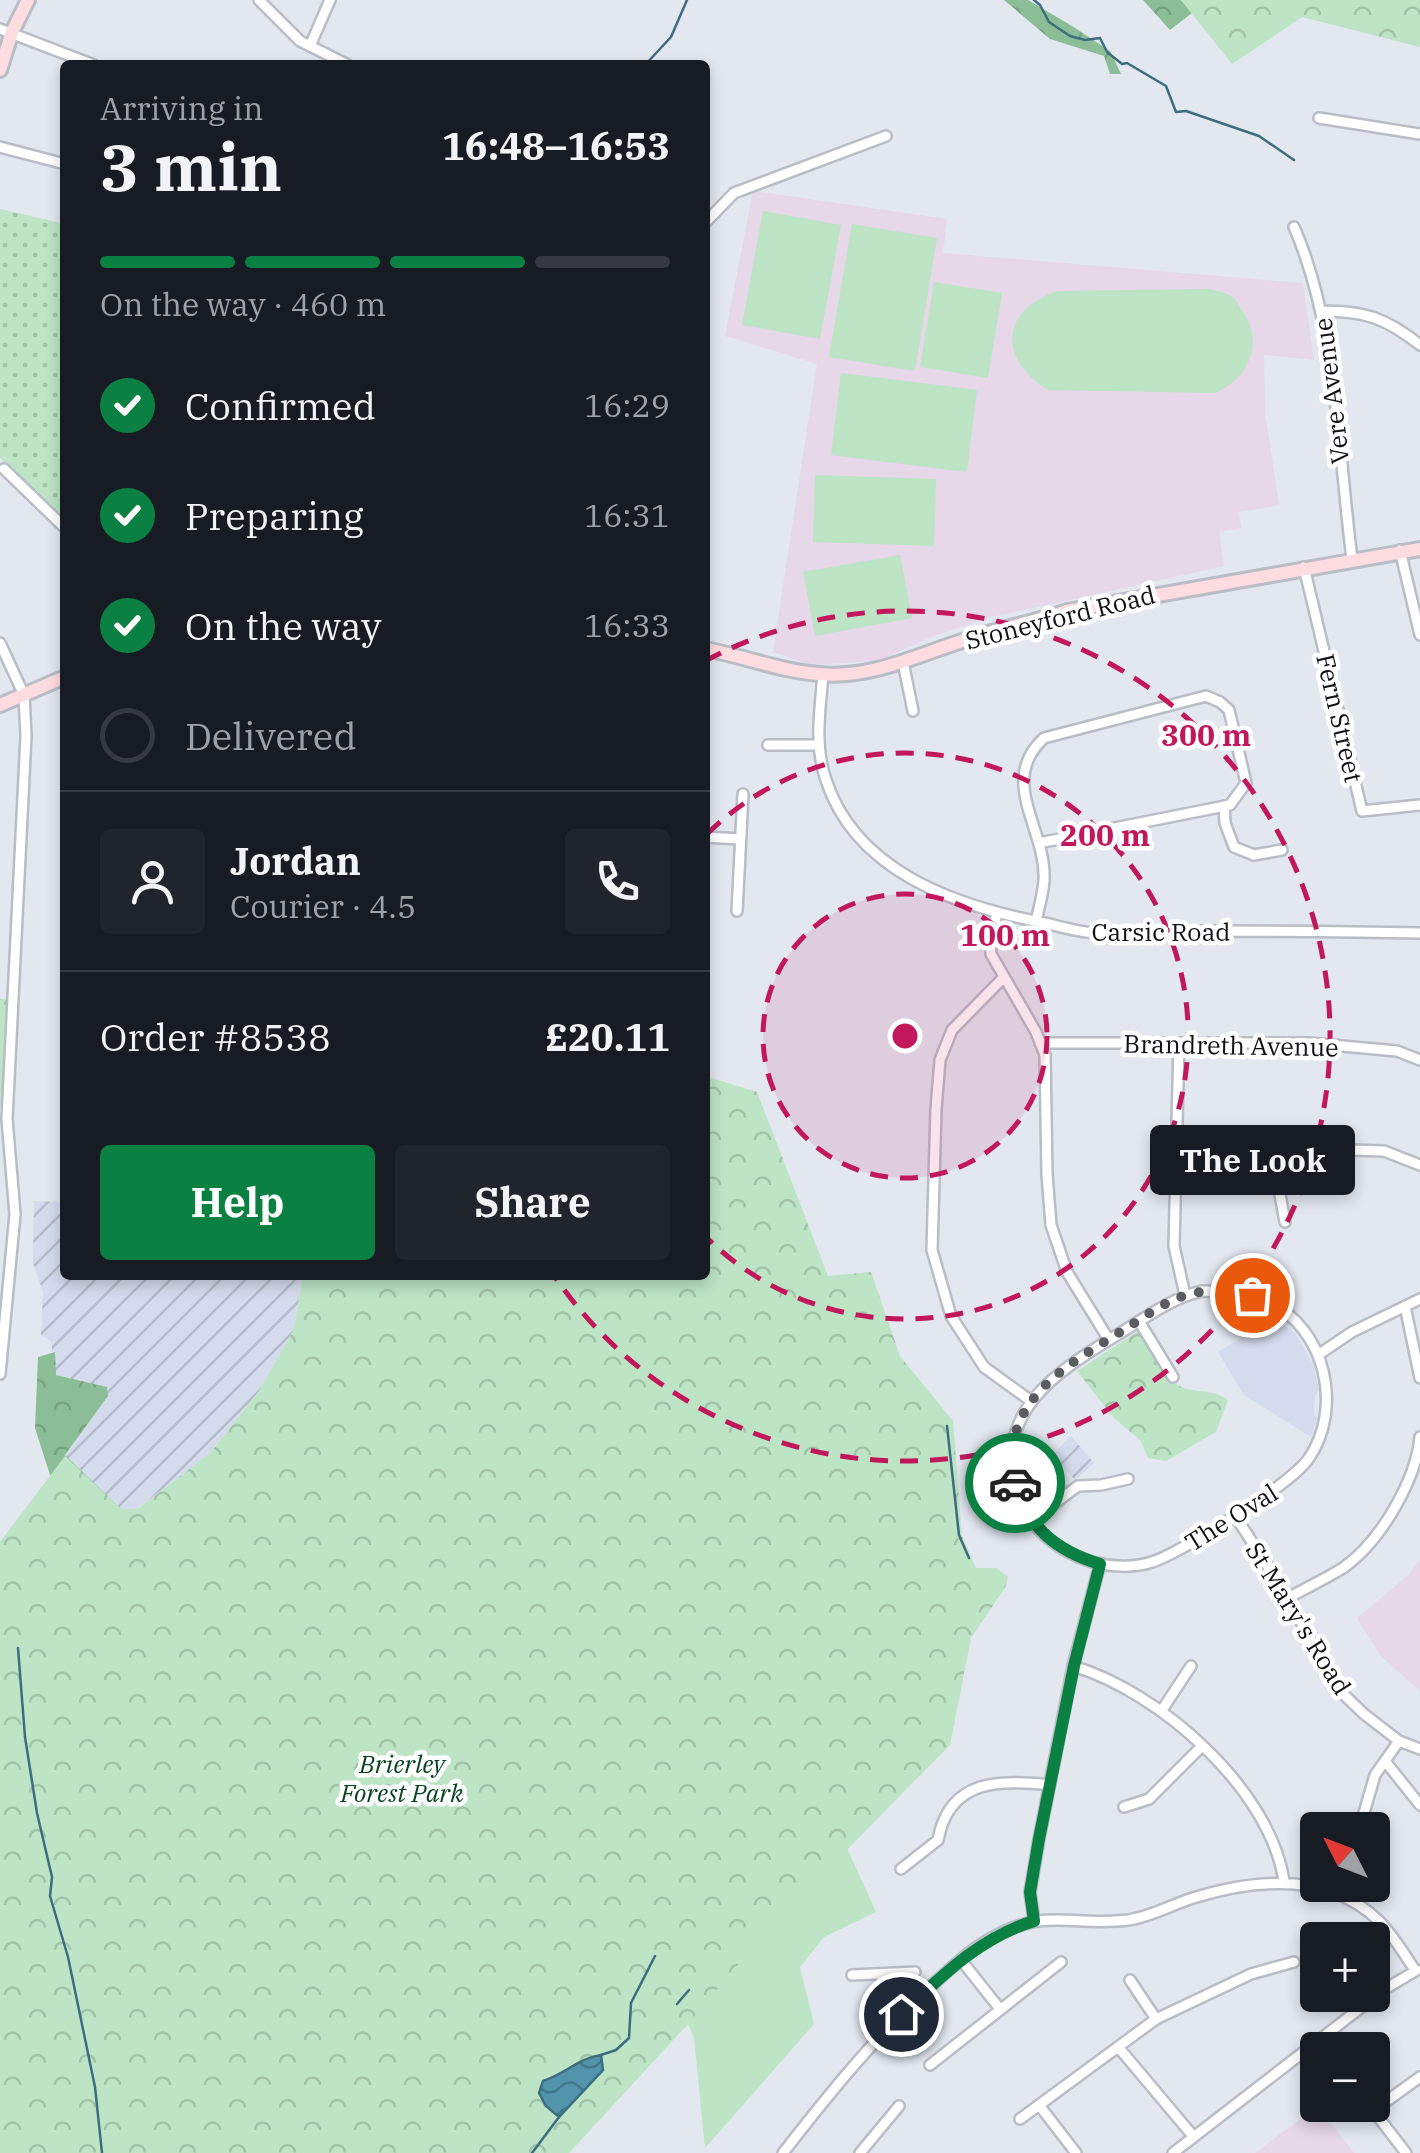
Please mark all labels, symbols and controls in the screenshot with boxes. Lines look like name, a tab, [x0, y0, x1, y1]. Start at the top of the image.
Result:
text: Arriving in	[100, 87, 263, 129]
text: 16:48–16:53	[442, 121, 670, 170]
text: 3 min	[100, 124, 282, 209]
text: On the way · 460 m	[100, 283, 386, 325]
street label: Vere Avenue	[1306, 316, 1356, 466]
icon: check	[100, 378, 155, 433]
text: Confirmed	[185, 381, 376, 430]
text: 16:29	[584, 384, 670, 426]
icon: check	[100, 488, 155, 543]
text: Preparing	[185, 491, 364, 540]
text: 16:31	[584, 494, 670, 536]
street label: Stoneyford Road	[962, 577, 1158, 657]
icon: check	[100, 598, 155, 653]
text: On the way	[185, 601, 382, 650]
text: 16:33	[584, 604, 670, 646]
street label: Fern Street	[1309, 650, 1371, 786]
text: Delivered	[185, 711, 357, 760]
text: 300 m	[1161, 715, 1251, 754]
text: 200 m	[1060, 815, 1150, 854]
button: person	[100, 829, 205, 934]
button: phone	[565, 829, 670, 934]
text: Jordan	[230, 836, 361, 885]
text: Courier · 4.5	[230, 885, 416, 927]
text: 100 m	[960, 915, 1050, 954]
street label: Carsic Road	[1091, 915, 1231, 948]
text: Order #8538	[100, 1012, 331, 1061]
text: £20.11	[546, 1012, 670, 1061]
centre of rings	[887, 1018, 923, 1054]
street label: Brandreth Avenue	[1123, 1027, 1339, 1063]
callout: The Look	[1150, 1125, 1354, 1195]
text: The Look	[1179, 1139, 1326, 1181]
button: Help	[100, 1145, 375, 1260]
button: Share	[395, 1145, 670, 1260]
pin	[1210, 1253, 1295, 1338]
icon: bag	[1225, 1268, 1280, 1323]
courier	[965, 1433, 1065, 1533]
icon: car	[988, 1456, 1043, 1511]
street label: The Oval	[1178, 1476, 1284, 1558]
street label: St Mary's Road	[1239, 1535, 1359, 1701]
park label: Brierley Forest Park	[340, 1747, 464, 1809]
north arrow	[1300, 1812, 1390, 1902]
map controls	[1300, 1812, 1390, 2122]
button: +	[1300, 1922, 1390, 2012]
pin	[859, 1972, 944, 2057]
icon: home	[874, 1987, 929, 2042]
button: −	[1300, 2032, 1390, 2122]

